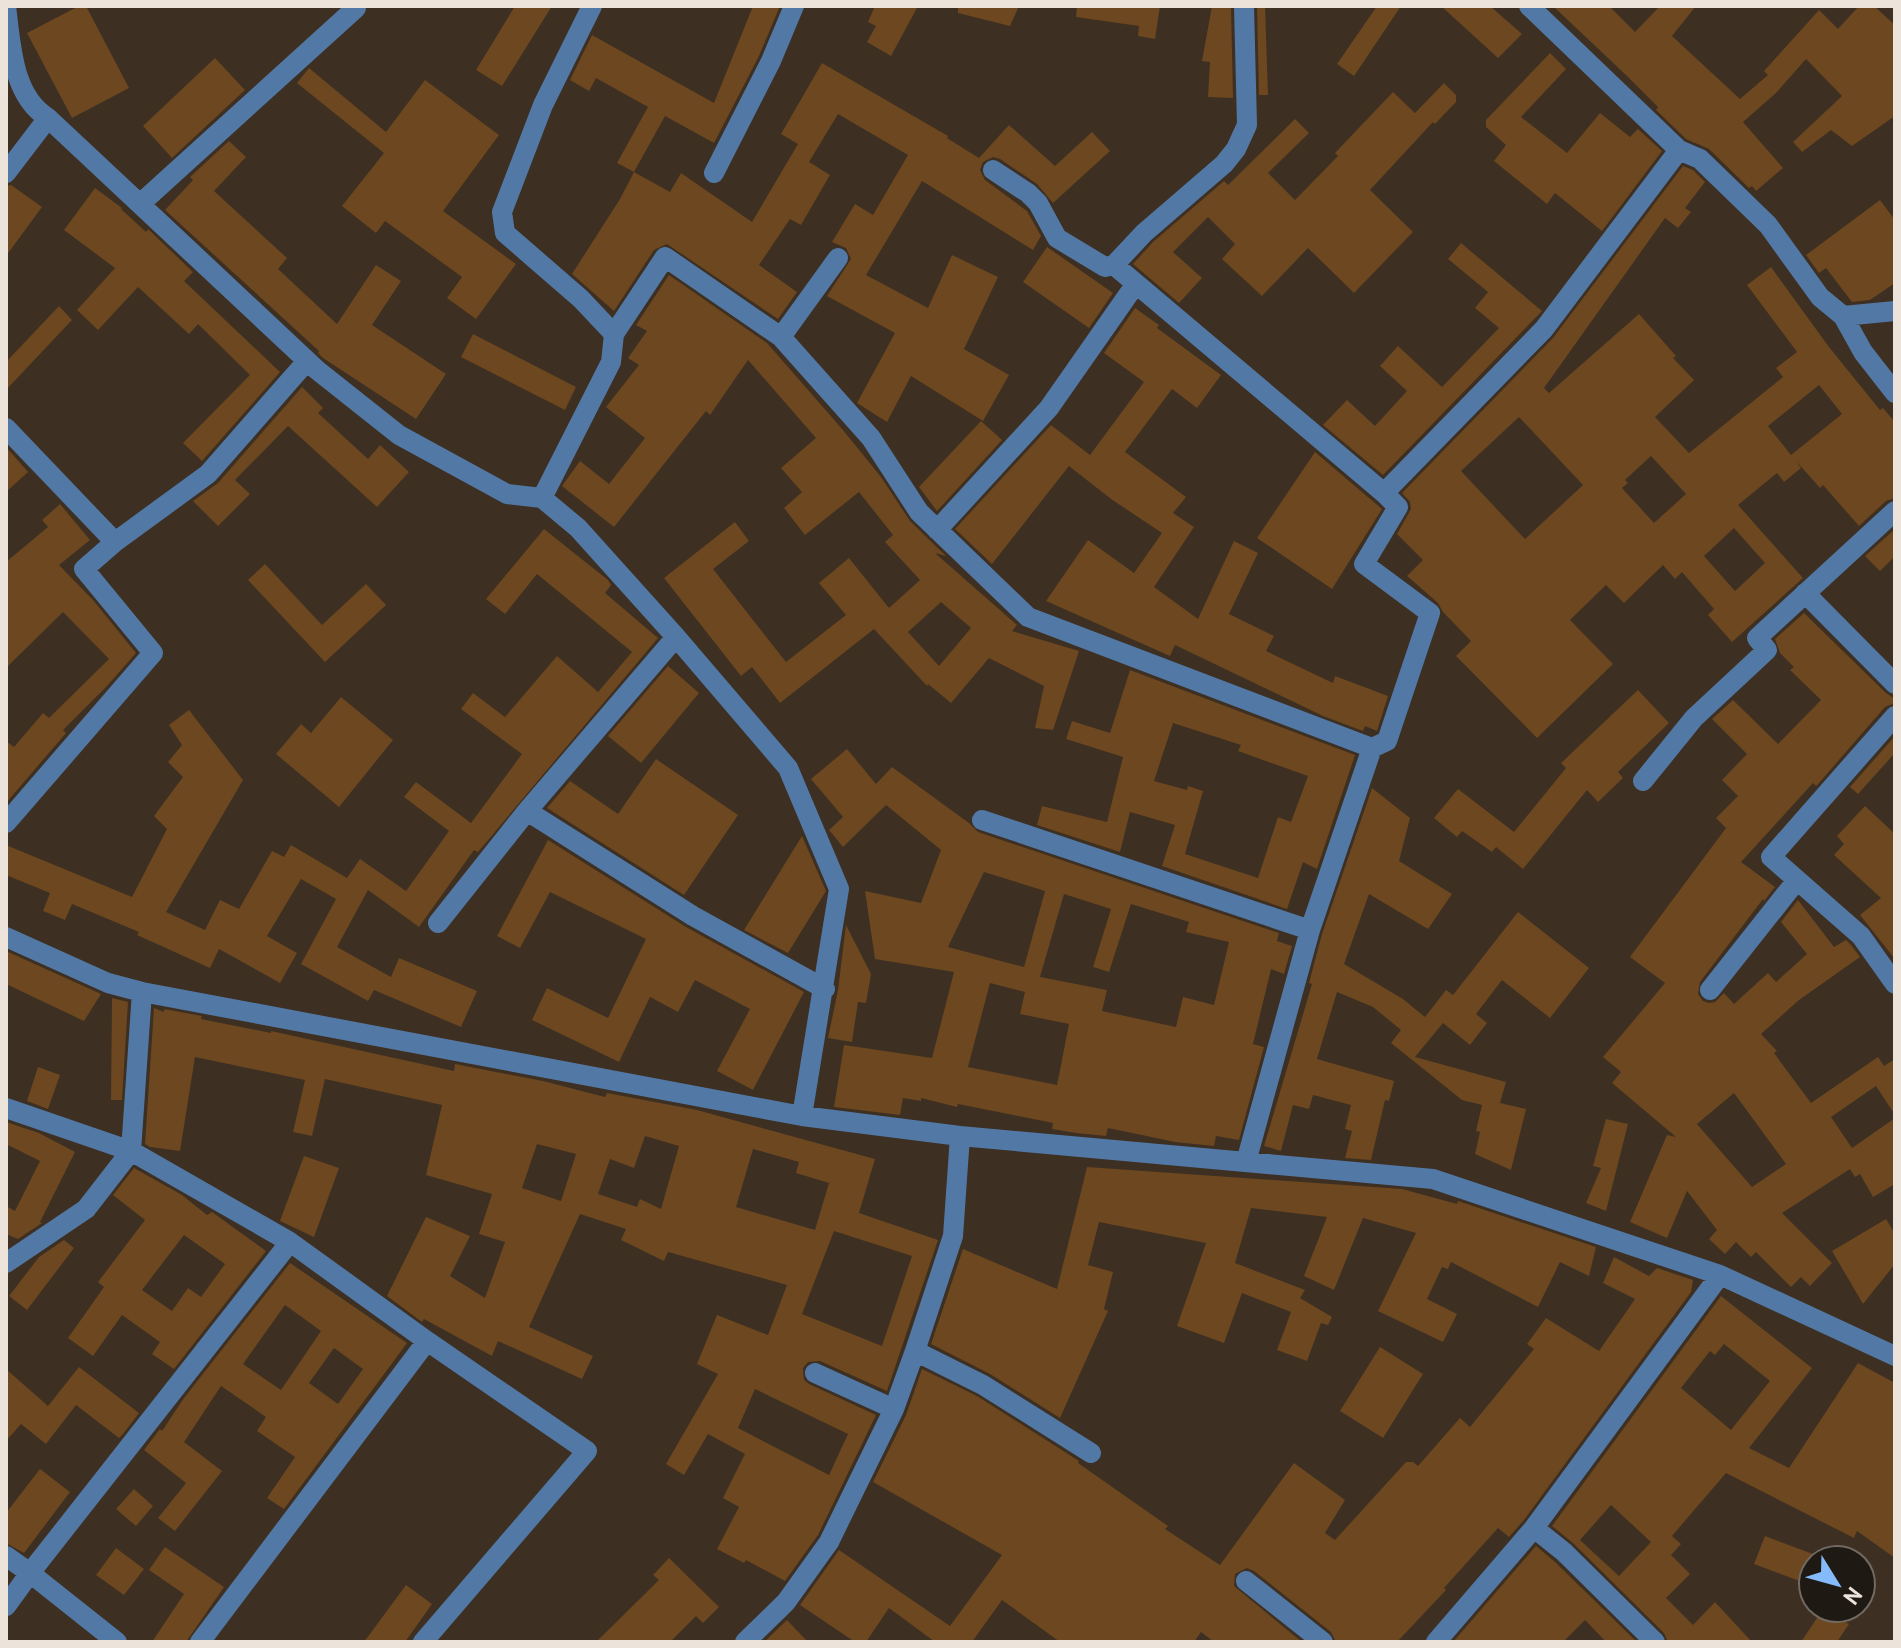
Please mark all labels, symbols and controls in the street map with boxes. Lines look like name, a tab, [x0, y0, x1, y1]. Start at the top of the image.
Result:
north arrow	[1797, 1544, 1877, 1624]
text: N	[1837, 1582, 1869, 1610]

